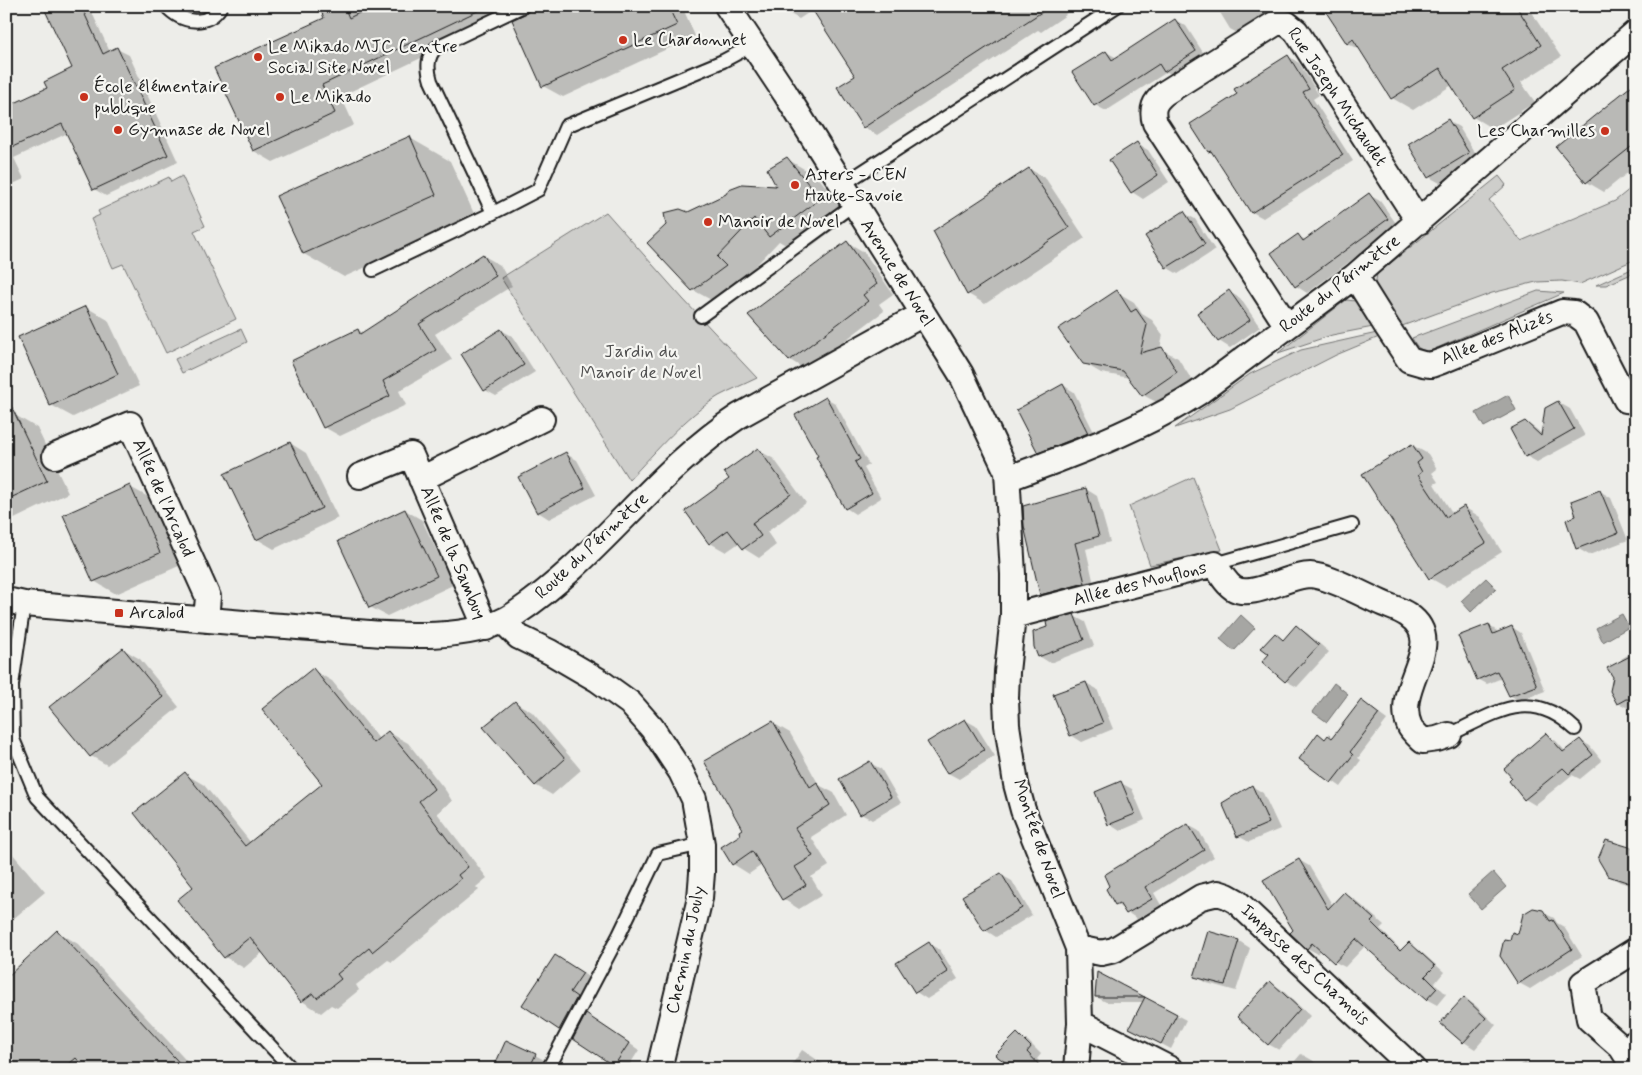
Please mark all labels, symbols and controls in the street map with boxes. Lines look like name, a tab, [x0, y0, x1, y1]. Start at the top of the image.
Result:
street label: Rue Joseph Michaudet	[1281, 23, 1393, 172]
place label: Le Chardonnet	[633, 28, 747, 52]
marker: Le Chardonnet	[617, 34, 629, 46]
place label: Le Mikado MJC Centre Social Site Novel	[268, 35, 458, 80]
marker: Le Mikado MJC Centre Social Site Novel	[252, 51, 264, 63]
place label: École élémentaire publique	[94, 75, 229, 120]
place label: Le Mikado	[290, 85, 371, 109]
marker: École élémentaire publique	[78, 91, 90, 103]
marker: Le Mikado	[274, 91, 286, 103]
place label: Gymnase de Novel	[128, 118, 270, 142]
place label: Les Charmilles	[1477, 119, 1595, 143]
marker: Gymnase de Novel	[112, 124, 124, 136]
marker: Les Charmilles	[1599, 125, 1611, 137]
place label: Asters - CEN Haute-Savoie	[805, 163, 907, 208]
marker: Asters - CEN Haute-Savoie	[789, 179, 801, 191]
place label: Manoir de Novel	[718, 210, 840, 234]
street label: Avenue de Novel	[854, 215, 940, 331]
marker: Manoir de Novel	[702, 216, 714, 228]
street label: Route du Périmètre	[1275, 229, 1406, 339]
street label: Allée des Alizés	[1437, 305, 1557, 371]
park label: Jardin du Manoir de Novel	[580, 340, 702, 385]
street label: Allée de l'Arcalod	[126, 435, 200, 561]
street label: Allée de la Sambuy	[414, 483, 492, 623]
street label: Route du Périmètre	[530, 487, 654, 605]
street label: Allée des Mouflons	[1071, 556, 1209, 612]
place label: Arcalod	[129, 601, 184, 625]
marker: Arcalod	[113, 607, 125, 619]
street label: Montée de Novel	[1006, 776, 1070, 902]
street label: Chemin du Jouly	[661, 884, 711, 1016]
street label: Impasse des Chamois	[1235, 899, 1375, 1031]

